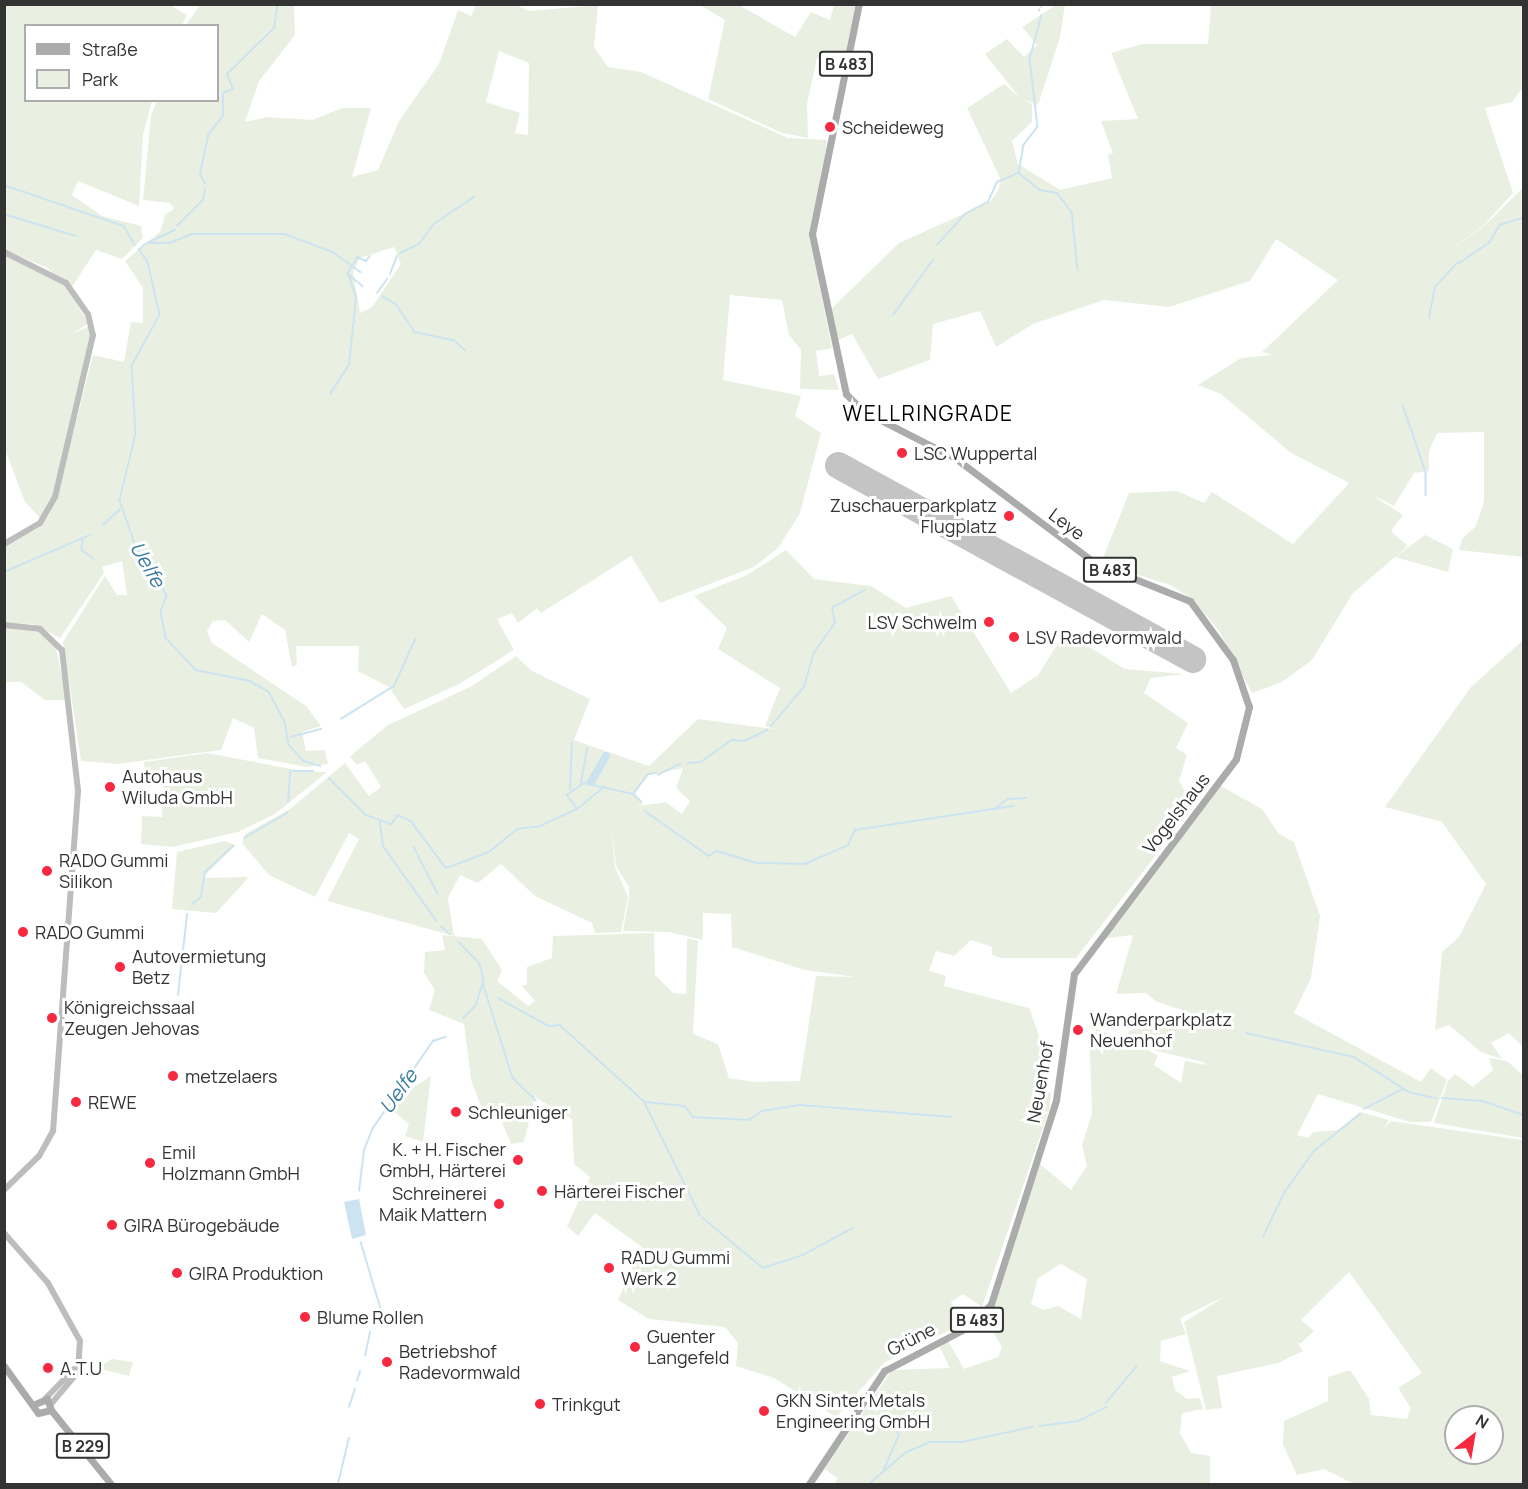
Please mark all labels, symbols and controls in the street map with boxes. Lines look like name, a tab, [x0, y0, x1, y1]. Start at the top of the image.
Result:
legend	[24, 24, 219, 102]
text: Straße	[82, 37, 138, 61]
road number: B 483	[818, 51, 874, 77]
text: Park	[82, 67, 118, 91]
place label: Scheideweg	[842, 116, 944, 138]
marker: Scheideweg	[823, 120, 837, 134]
district label: WELLRINGRADE	[843, 400, 1013, 426]
place label: LSC Wuppertal	[914, 442, 1037, 464]
marker: LSC Wuppertal	[895, 446, 909, 460]
place label: Zuschauerparkplatz Flugplatz	[830, 495, 997, 538]
street label: Leye	[1045, 504, 1089, 544]
marker: Zuschauerparkplatz Flugplatz	[1002, 509, 1016, 523]
water label: Uelfe	[125, 537, 171, 591]
road number: B 483	[1082, 557, 1138, 583]
place label: LSV Schwelm	[867, 611, 977, 633]
marker: LSV Schwelm	[982, 615, 996, 629]
place label: LSV Radevormwald	[1026, 626, 1182, 648]
marker: LSV Radevormwald	[1007, 630, 1021, 644]
place label: Autohaus Wiluda GmbH	[122, 766, 233, 808]
street label: Vogelshaus	[1138, 768, 1214, 858]
marker: Autohaus Wiluda GmbH	[103, 780, 117, 794]
place label: RADO Gummi Silikon	[59, 850, 169, 892]
marker: RADO Gummi Silikon	[40, 864, 54, 878]
place label: RADO Gummi	[35, 921, 145, 943]
marker: RADO Gummi	[16, 925, 30, 939]
place label: Autovermietung Betz	[132, 946, 266, 988]
marker: Autovermietung Betz	[113, 960, 127, 974]
place label: Königreichssaal Zeugen Jehovas	[64, 997, 199, 1040]
place label: Wanderparkplatz Neuenhof	[1090, 1009, 1232, 1052]
marker: Königreichssaal Zeugen Jehovas	[45, 1011, 59, 1025]
marker: Wanderparkplatz Neuenhof	[1071, 1023, 1085, 1037]
street label: Neuenhof	[1022, 1040, 1058, 1124]
water label: Uelfe	[374, 1064, 422, 1118]
place label: metzelaers	[185, 1065, 278, 1087]
marker: metzelaers	[166, 1069, 180, 1083]
place label: REWE	[88, 1091, 137, 1113]
marker: REWE	[69, 1095, 83, 1109]
place label: Schleuniger	[468, 1101, 568, 1123]
marker: Schleuniger	[449, 1105, 463, 1119]
place label: K. + H. Fischer GmbH, Härterei	[379, 1139, 506, 1182]
place label: Emil Holzmann GmbH	[162, 1142, 300, 1184]
marker: K. + H. Fischer GmbH, Härterei	[511, 1153, 525, 1167]
marker: Emil Holzmann GmbH	[143, 1156, 157, 1170]
place label: Härterei Fischer	[554, 1180, 685, 1202]
place label: Schreinerei Maik Mattern	[379, 1183, 487, 1226]
marker: Härterei Fischer	[535, 1184, 549, 1198]
marker: Schreinerei Maik Mattern	[492, 1197, 506, 1211]
place label: GIRA Bürogebäude	[124, 1214, 280, 1236]
marker: GIRA Bürogebäude	[105, 1218, 119, 1232]
place label: RADU Gummi Werk 2	[621, 1247, 730, 1290]
marker: RADU Gummi Werk 2	[602, 1261, 616, 1275]
place label: GIRA Produktion	[189, 1262, 323, 1284]
marker: GIRA Produktion	[170, 1266, 184, 1280]
place label: Blume Rollen	[317, 1306, 424, 1328]
road number: B 483	[948, 1307, 1006, 1333]
marker: Blume Rollen	[298, 1310, 312, 1324]
street label: Grüne	[883, 1318, 939, 1360]
place label: Guenter Langefeld	[647, 1326, 729, 1368]
marker: Guenter Langefeld	[628, 1340, 642, 1354]
place label: Betriebshof Radevormwald	[399, 1341, 520, 1384]
marker: Betriebshof Radevormwald	[380, 1355, 394, 1369]
place label: A.T.U	[60, 1357, 102, 1379]
marker: A.T.U	[41, 1361, 55, 1375]
place label: GKN Sinter Metals Engineering GmbH	[776, 1390, 930, 1432]
place label: Trinkgut	[552, 1393, 621, 1415]
marker: Trinkgut	[533, 1397, 547, 1411]
marker: GKN Sinter Metals Engineering GmbH	[757, 1404, 771, 1418]
north arrow	[1444, 1405, 1504, 1465]
text: N	[1472, 1409, 1493, 1434]
road number: B 229	[54, 1433, 112, 1459]

